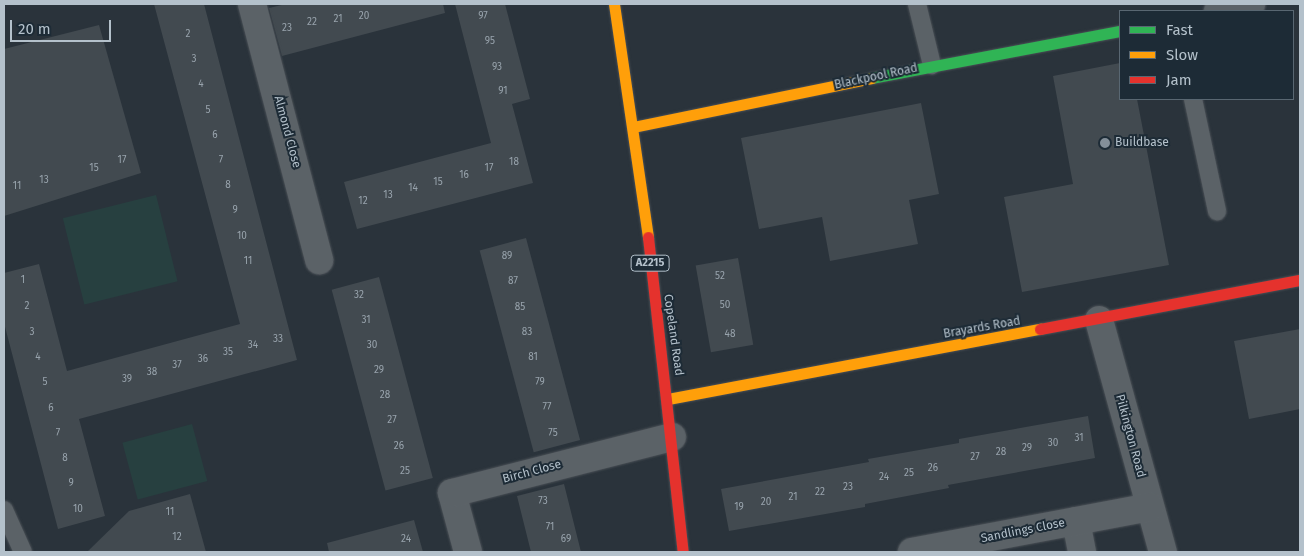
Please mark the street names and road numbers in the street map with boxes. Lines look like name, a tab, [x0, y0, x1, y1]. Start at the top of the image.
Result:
street label: Blackpool Road	[833, 61, 919, 93]
street label: Almond Close	[270, 94, 304, 170]
road number: A2215	[630, 254, 670, 272]
street label: Copeland Road	[660, 293, 686, 377]
street label: Brayards Road	[942, 314, 1022, 342]
street label: Pilkington Road	[1112, 393, 1148, 479]
street label: Birch Close	[501, 457, 563, 487]
street label: Sandlings Close	[980, 516, 1066, 546]

